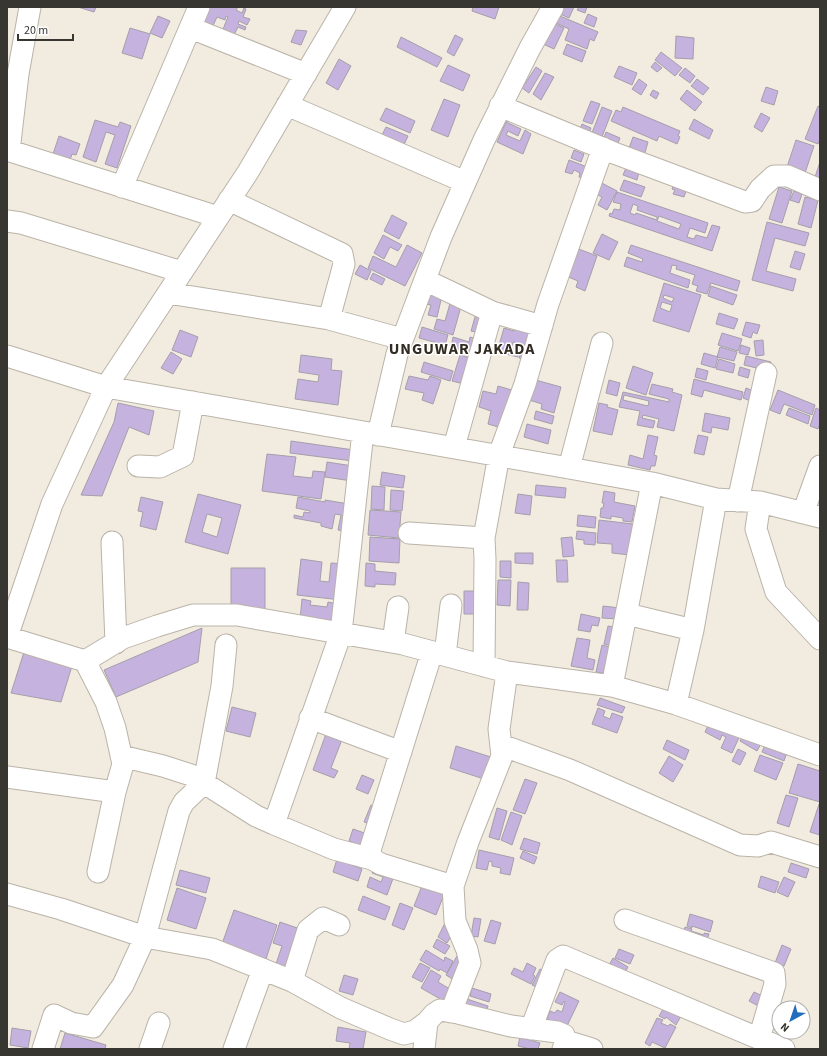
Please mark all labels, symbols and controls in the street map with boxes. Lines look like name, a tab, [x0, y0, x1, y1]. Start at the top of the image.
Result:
scale bar	[18, 16, 73, 42]
text: 20 m	[24, 22, 48, 39]
district label: UNGUWAR JAKADA	[389, 338, 535, 360]
north arrow	[771, 1000, 811, 1040]
text: N	[777, 1019, 793, 1035]

